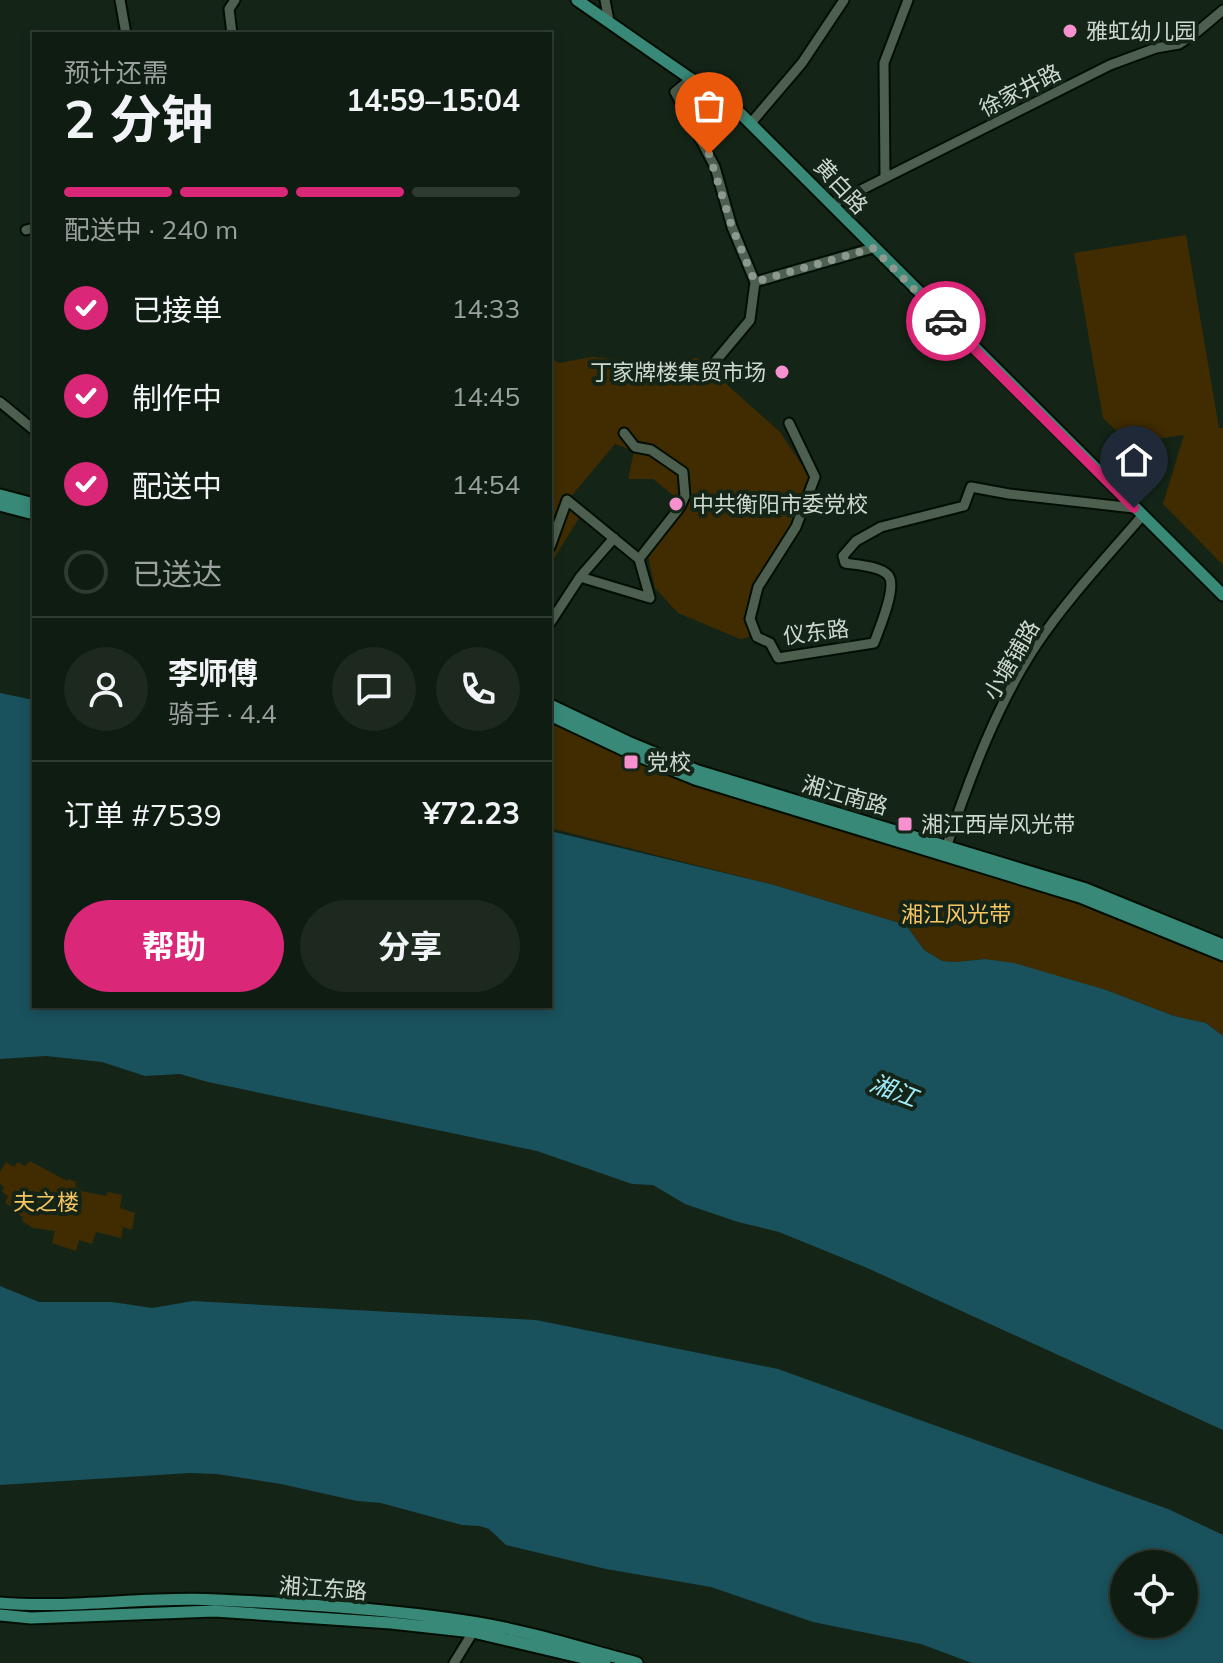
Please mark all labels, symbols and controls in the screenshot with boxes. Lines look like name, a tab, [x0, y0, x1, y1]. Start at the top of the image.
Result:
place label: 雅虹幼儿园	[1086, 17, 1196, 45]
marker: 雅虹幼儿园	[1061, 22, 1079, 40]
text: 预计还需	[64, 56, 168, 89]
street label: 徐家井路	[974, 58, 1066, 122]
pin	[675, 72, 743, 154]
text: 14:59–15:04	[346, 81, 520, 119]
icon: bag	[687, 84, 731, 128]
text: 2 分钟	[64, 86, 213, 151]
street label: 黄白路	[808, 152, 874, 220]
text: 配送中 · 240 m	[64, 213, 238, 246]
courier	[906, 281, 986, 361]
icon: check	[64, 286, 108, 330]
text: 已接单	[132, 291, 222, 329]
text: 14:33	[452, 292, 520, 325]
icon: car	[924, 299, 968, 343]
place label: 丁家牌楼集贸市场	[590, 358, 766, 386]
marker: 丁家牌楼集贸市场	[773, 363, 791, 381]
icon: check	[64, 374, 108, 418]
text: 制作中	[132, 379, 222, 417]
text: 14:45	[452, 380, 520, 413]
pin	[1100, 426, 1168, 508]
icon: home	[1112, 438, 1156, 482]
icon: check	[64, 462, 108, 506]
text: 配送中	[132, 467, 222, 505]
text: 14:54	[452, 468, 520, 501]
place label: 中共衡阳市委党校	[692, 490, 868, 518]
marker: 中共衡阳市委党校	[667, 495, 685, 513]
text: 已送达	[132, 555, 222, 593]
street label: 仪东路	[782, 614, 850, 650]
street label: 小塘铺路	[977, 615, 1045, 705]
button: person	[64, 647, 148, 731]
button: chat	[332, 647, 416, 731]
button: phone	[436, 647, 520, 731]
text: 李师傅	[168, 654, 258, 692]
text: 骑手 · 4.4	[168, 697, 277, 730]
place label: 党校	[647, 748, 691, 776]
marker: 党校	[622, 753, 640, 771]
street label: 湘江南路	[799, 769, 891, 821]
text: ¥72.23	[423, 794, 520, 832]
text: 订单 #7539	[64, 796, 222, 834]
place label: 湘江西岸风光带	[921, 810, 1075, 838]
marker: 湘江西岸风光带	[896, 815, 914, 833]
button: 帮助	[64, 900, 284, 992]
button: 分享	[300, 900, 520, 992]
park label: 湘江风光带	[901, 900, 1011, 928]
water label: 湘江	[866, 1067, 925, 1114]
park label: 夫之楼	[13, 1188, 79, 1216]
map controls	[1110, 1550, 1198, 1638]
button: locate	[1110, 1550, 1198, 1638]
street label: 湘江东路	[278, 1571, 368, 1605]

